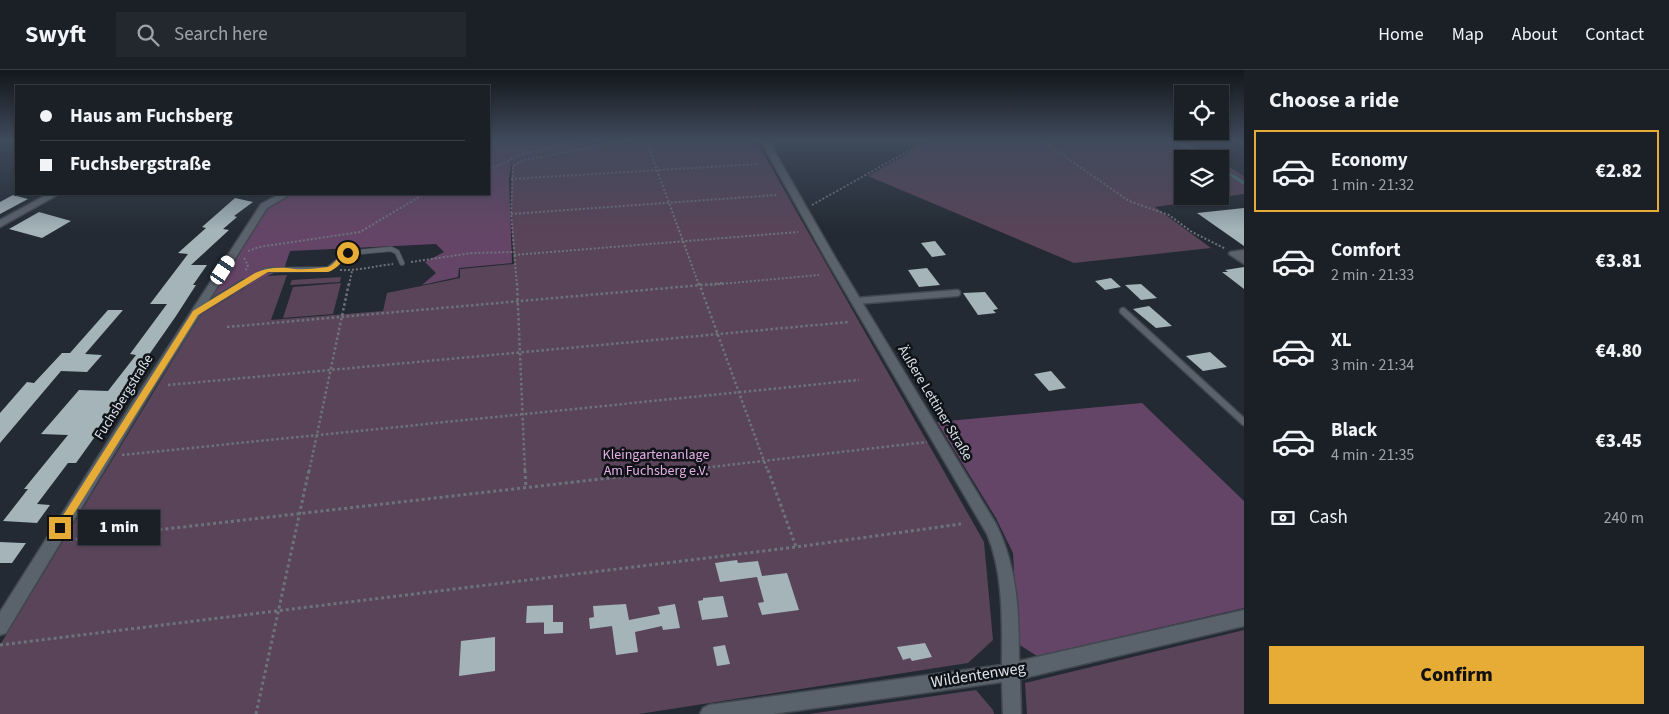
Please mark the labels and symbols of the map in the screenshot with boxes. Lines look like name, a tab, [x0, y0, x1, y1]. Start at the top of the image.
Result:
route start	[337, 242, 359, 264]
car	[208, 253, 237, 287]
street label: Äußere Lettiner Straße	[893, 342, 977, 465]
street label: Fuchsbergstraße	[90, 350, 158, 444]
park label: Kleingartenanlage Am Fuchsberg e.V.	[603, 445, 709, 481]
callout: 1 min	[78, 510, 160, 546]
route end	[49, 517, 71, 539]
street label: Wildentenweg	[929, 657, 1027, 693]

